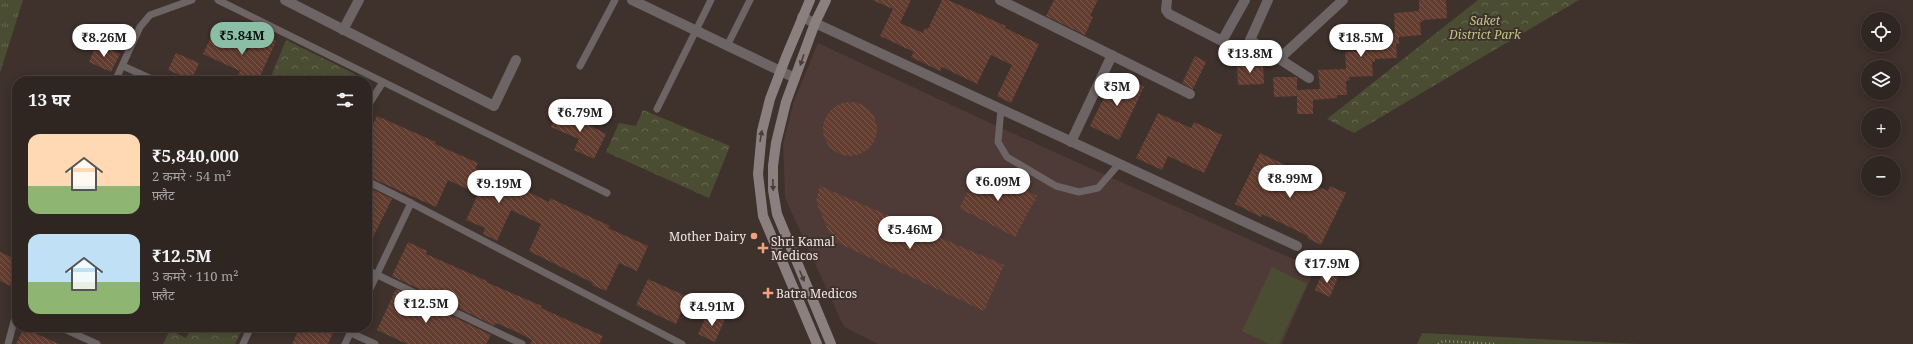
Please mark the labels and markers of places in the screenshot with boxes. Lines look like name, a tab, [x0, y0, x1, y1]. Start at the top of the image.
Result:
pin: ₹5.84M	[209, 22, 275, 56]
pin: ₹8.26M	[71, 24, 137, 58]
pin: ₹18.5M	[1328, 24, 1394, 58]
pin: ₹13.8M	[1217, 40, 1283, 74]
pin: ₹5M	[1098, 73, 1136, 107]
pin: ₹6.79M	[547, 99, 613, 133]
pin: ₹8.99M	[1257, 165, 1323, 199]
pin: ₹6.09M	[965, 168, 1031, 202]
pin: ₹9.19M	[466, 170, 532, 204]
pin: ₹5.46M	[877, 216, 943, 250]
place label: Mother Dairy	[669, 228, 746, 245]
marker: Mother Dairy	[749, 231, 759, 241]
place label: Shri Kamal Medicos	[771, 233, 835, 264]
marker: Shri Kamal Medicos	[758, 243, 768, 253]
pin: ₹17.9M	[1294, 250, 1360, 284]
place label: Batra Medicos	[776, 285, 857, 302]
marker: Batra Medicos	[763, 288, 773, 298]
pin: ₹12.5M	[393, 290, 459, 324]
pin: ₹4.91M	[679, 293, 745, 327]

